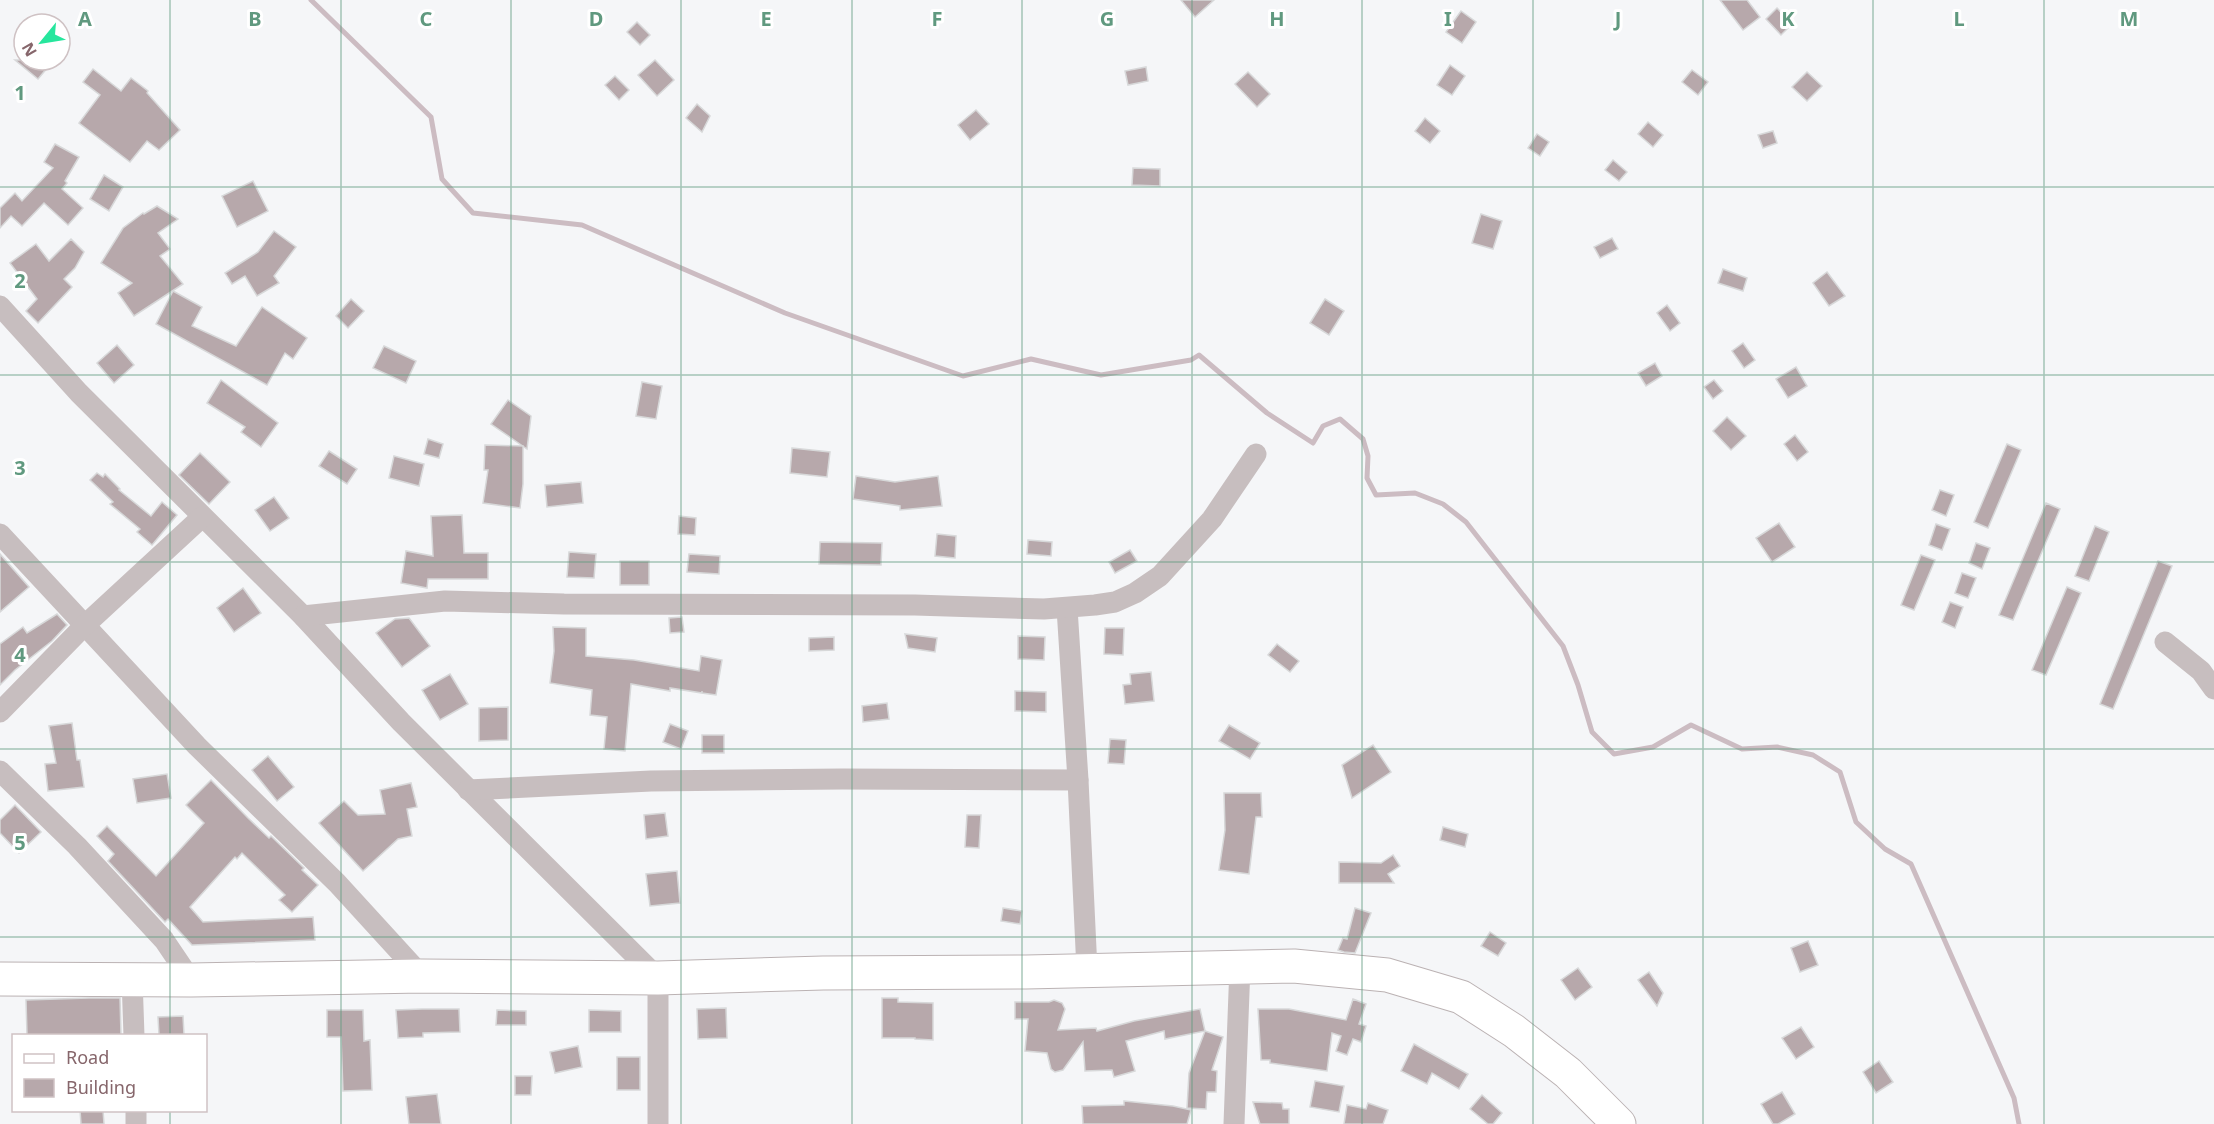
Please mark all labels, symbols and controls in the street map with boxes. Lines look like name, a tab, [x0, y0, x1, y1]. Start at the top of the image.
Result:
text: A	[78, 5, 92, 32]
text: B	[248, 5, 262, 32]
text: C	[420, 5, 433, 32]
text: D	[589, 5, 603, 32]
text: E	[760, 5, 772, 32]
text: F	[932, 5, 942, 32]
text: G	[1100, 5, 1114, 32]
text: H	[1269, 5, 1285, 32]
text: I	[1444, 5, 1452, 32]
text: J	[1613, 5, 1621, 32]
text: K	[1781, 5, 1795, 32]
text: L	[1953, 5, 1965, 32]
text: M	[2120, 5, 2138, 32]
north arrow	[12, 12, 72, 72]
text: N	[16, 38, 42, 61]
text: 1	[14, 79, 26, 106]
text: 2	[14, 267, 26, 294]
text: 3	[14, 454, 26, 481]
text: 4	[14, 641, 26, 668]
text: 5	[14, 829, 26, 856]
legend	[12, 1034, 207, 1112]
text: Road	[66, 1045, 109, 1069]
text: Building	[66, 1075, 136, 1099]

